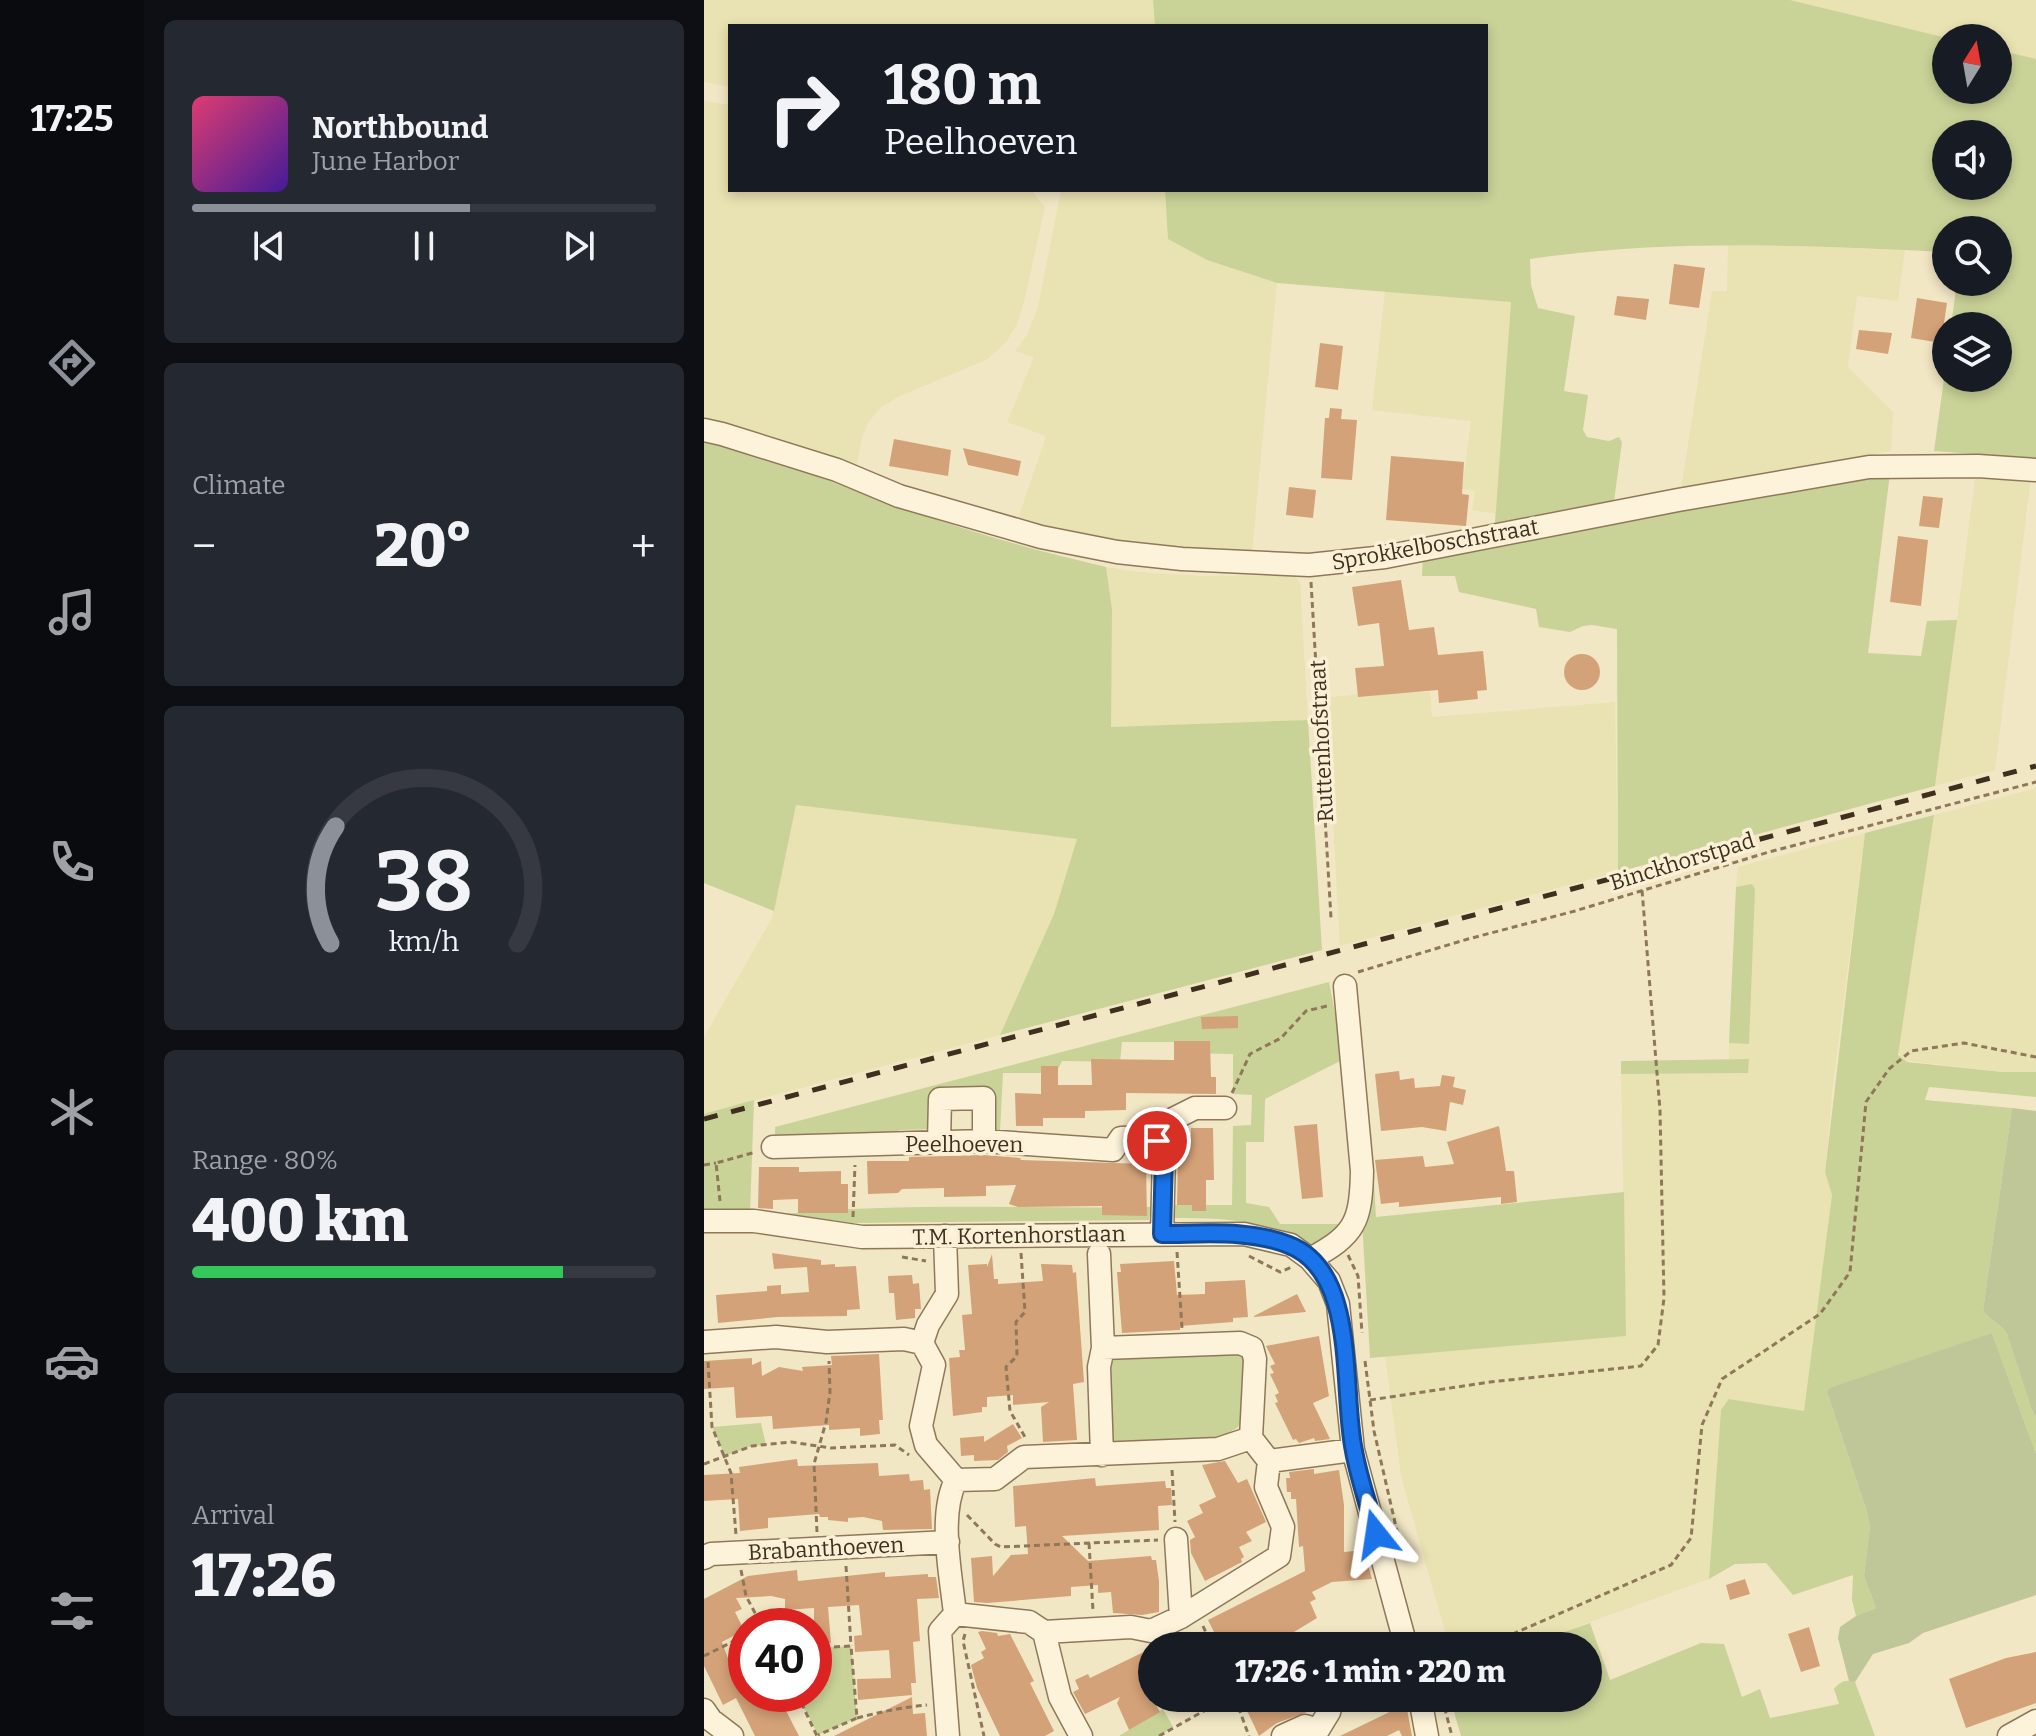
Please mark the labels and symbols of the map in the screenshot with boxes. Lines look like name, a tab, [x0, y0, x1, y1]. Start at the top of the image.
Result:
north arrow	[1932, 24, 2012, 104]
street label: Sprokkelboschstraat	[1329, 513, 1541, 576]
street label: Ruttenhofstraat	[1304, 659, 1339, 823]
street label: Binckhorstpad	[1607, 827, 1758, 896]
pin	[1123, 1107, 1191, 1175]
street label: Peelhoeven	[905, 1131, 1023, 1158]
street label: T.M. Kortenhorstlaan	[912, 1220, 1126, 1251]
position arrow	[1334, 1492, 1418, 1576]
street label: Brabanthoeven	[747, 1531, 905, 1566]
speed limit sign: 40	[728, 1608, 832, 1712]

